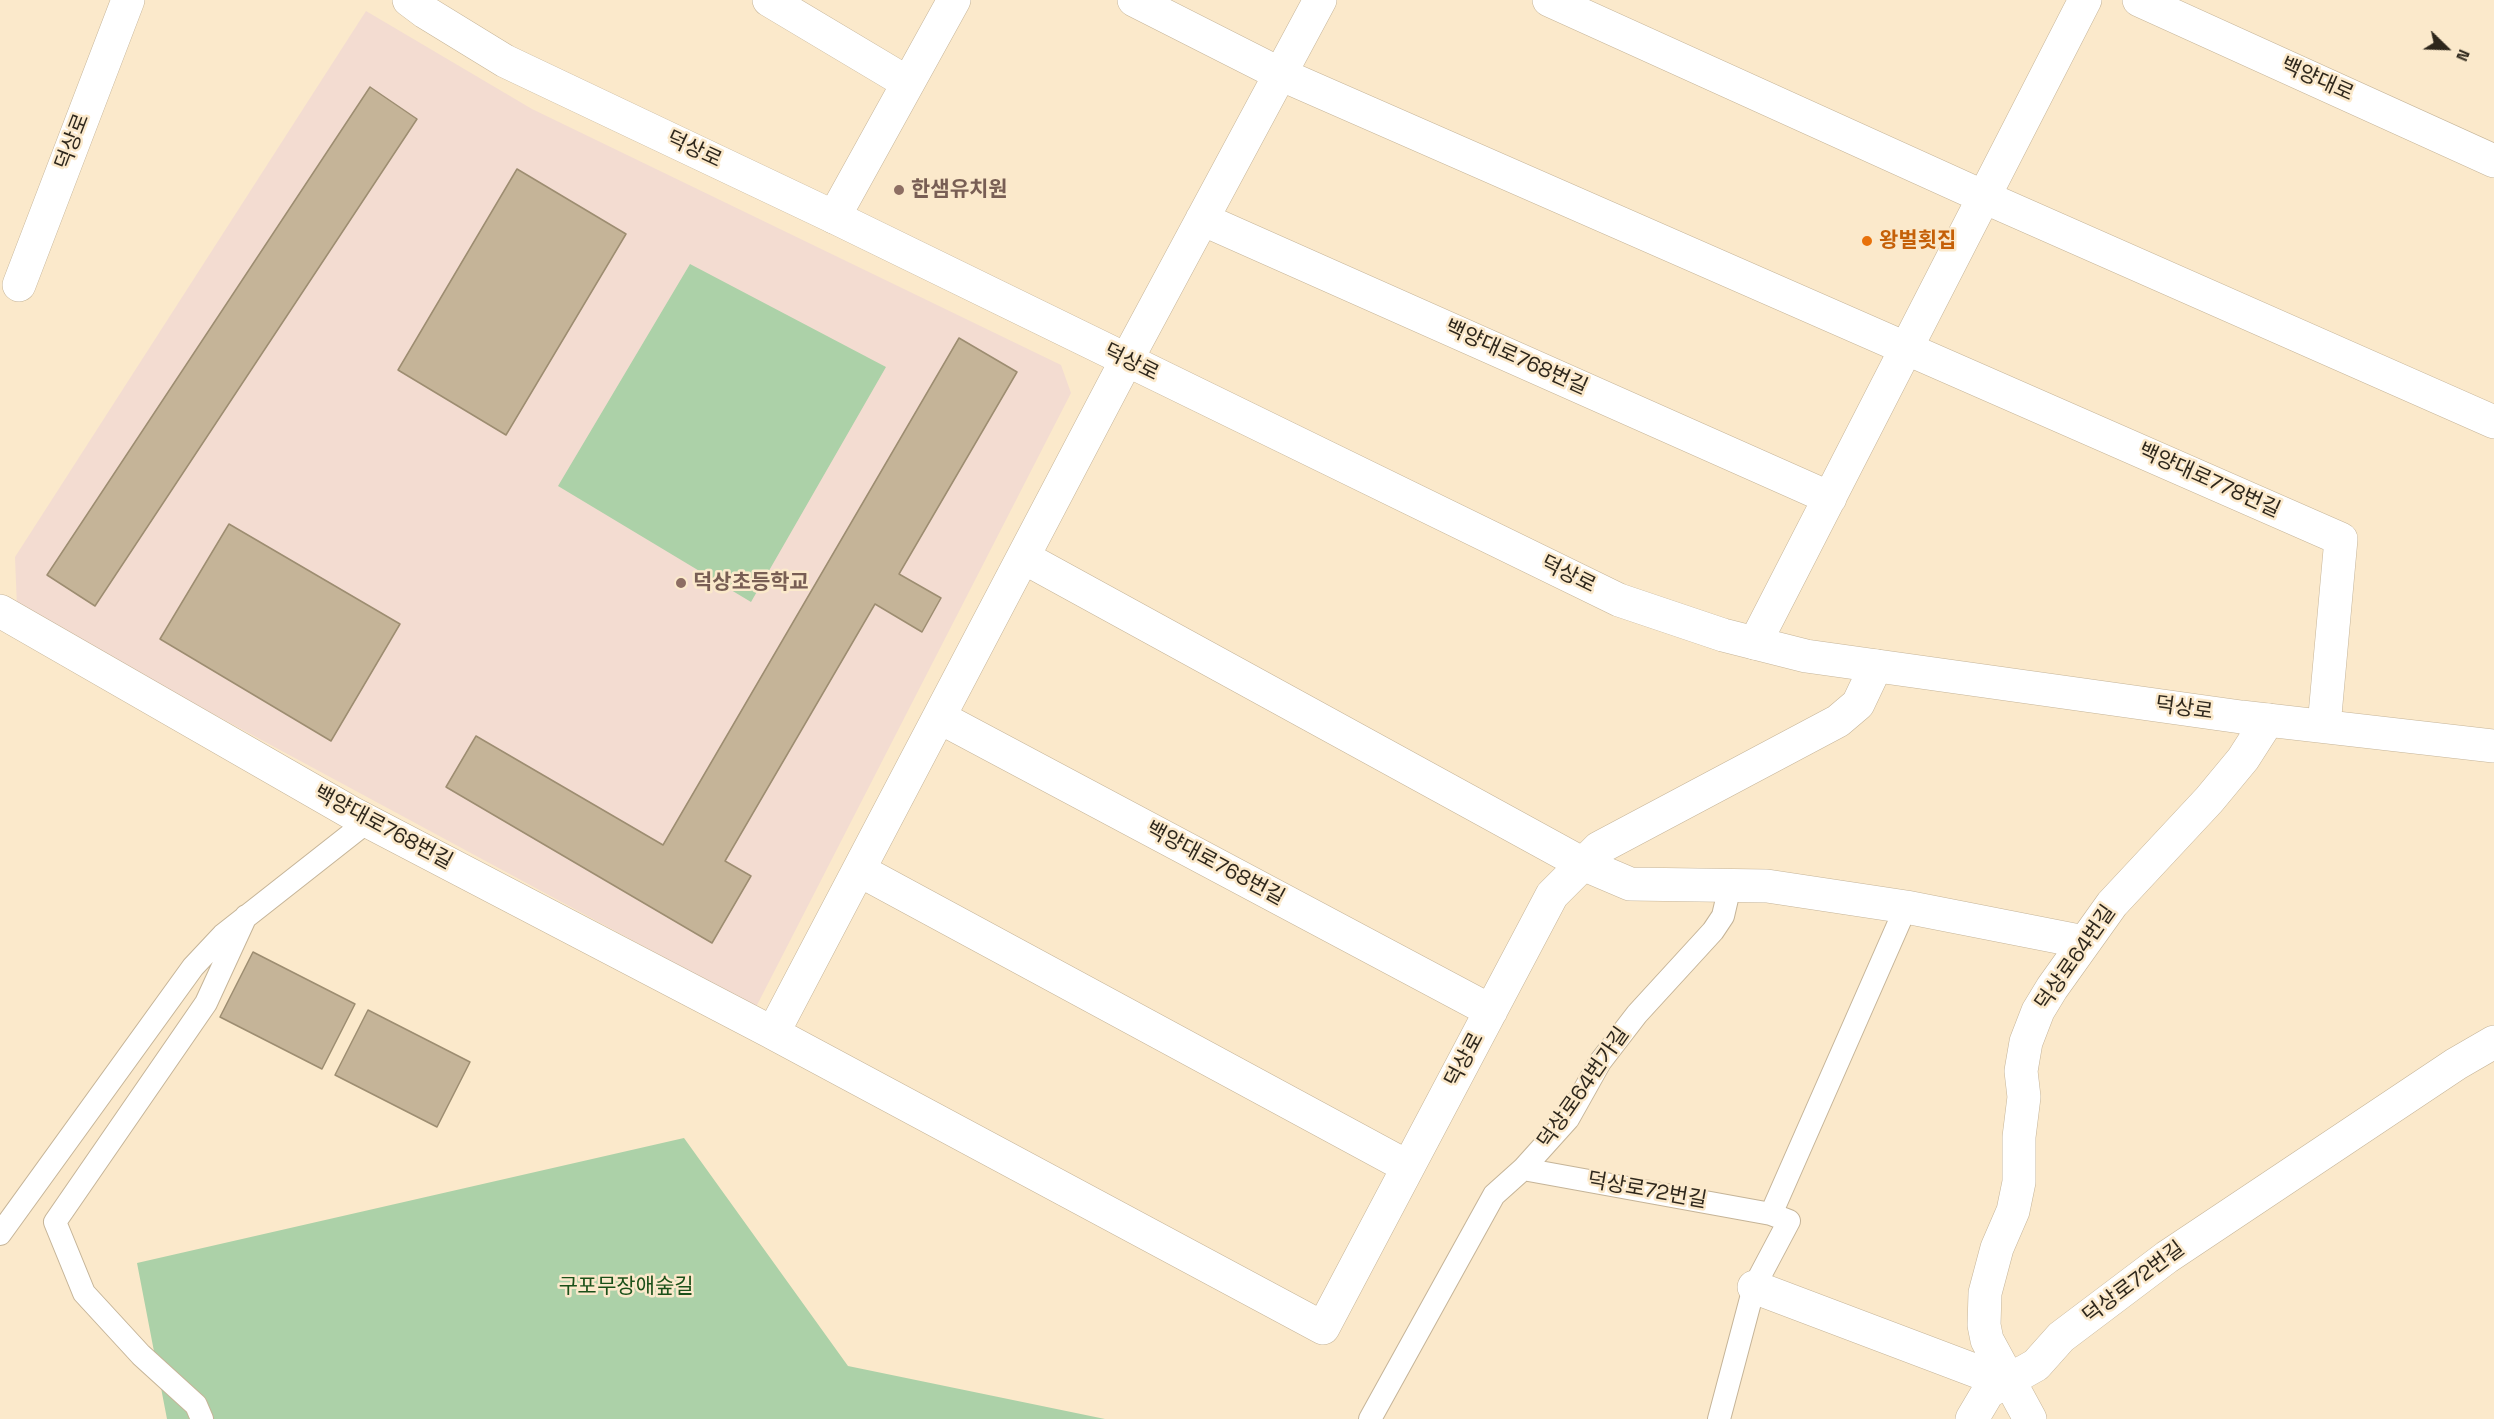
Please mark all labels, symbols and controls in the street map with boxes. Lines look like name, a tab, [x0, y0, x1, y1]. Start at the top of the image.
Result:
north arrow	[2416, 18, 2476, 78]
text: N	[2451, 46, 2475, 64]
street label: 백양대로	[2277, 53, 2357, 107]
street label: 덕상로	[51, 110, 95, 174]
street label: 덕상로	[662, 126, 726, 174]
place label: 한샘유치원	[911, 177, 1008, 203]
marker: 한샘유치원	[892, 183, 906, 197]
place label: 왕벌횟집	[1879, 228, 1956, 254]
marker: 왕벌횟집	[1860, 234, 1874, 248]
street label: 백양대로768번길	[1441, 315, 1591, 401]
street label: 덕상로	[1099, 339, 1163, 387]
street label: 백양대로778번길	[2134, 438, 2284, 524]
street label: 덕상로	[1536, 551, 1600, 599]
place label: 덕상초등학교	[693, 570, 809, 596]
marker: 덕상초등학교	[674, 576, 688, 590]
street label: 덕상로	[2154, 692, 2214, 726]
street label: 백양대로768번길	[309, 781, 457, 875]
street label: 백양대로768번길	[1141, 817, 1289, 911]
street label: 덕상로64번길	[2031, 901, 2121, 1015]
street label: 덕상로64번가길	[1533, 1023, 1635, 1153]
street label: 덕상로	[1440, 1028, 1490, 1092]
street label: 덕상로72번길	[1585, 1168, 1709, 1214]
street label: 덕상로72번길	[2078, 1237, 2190, 1329]
park label: 구포무장애숲길	[558, 1274, 694, 1300]

